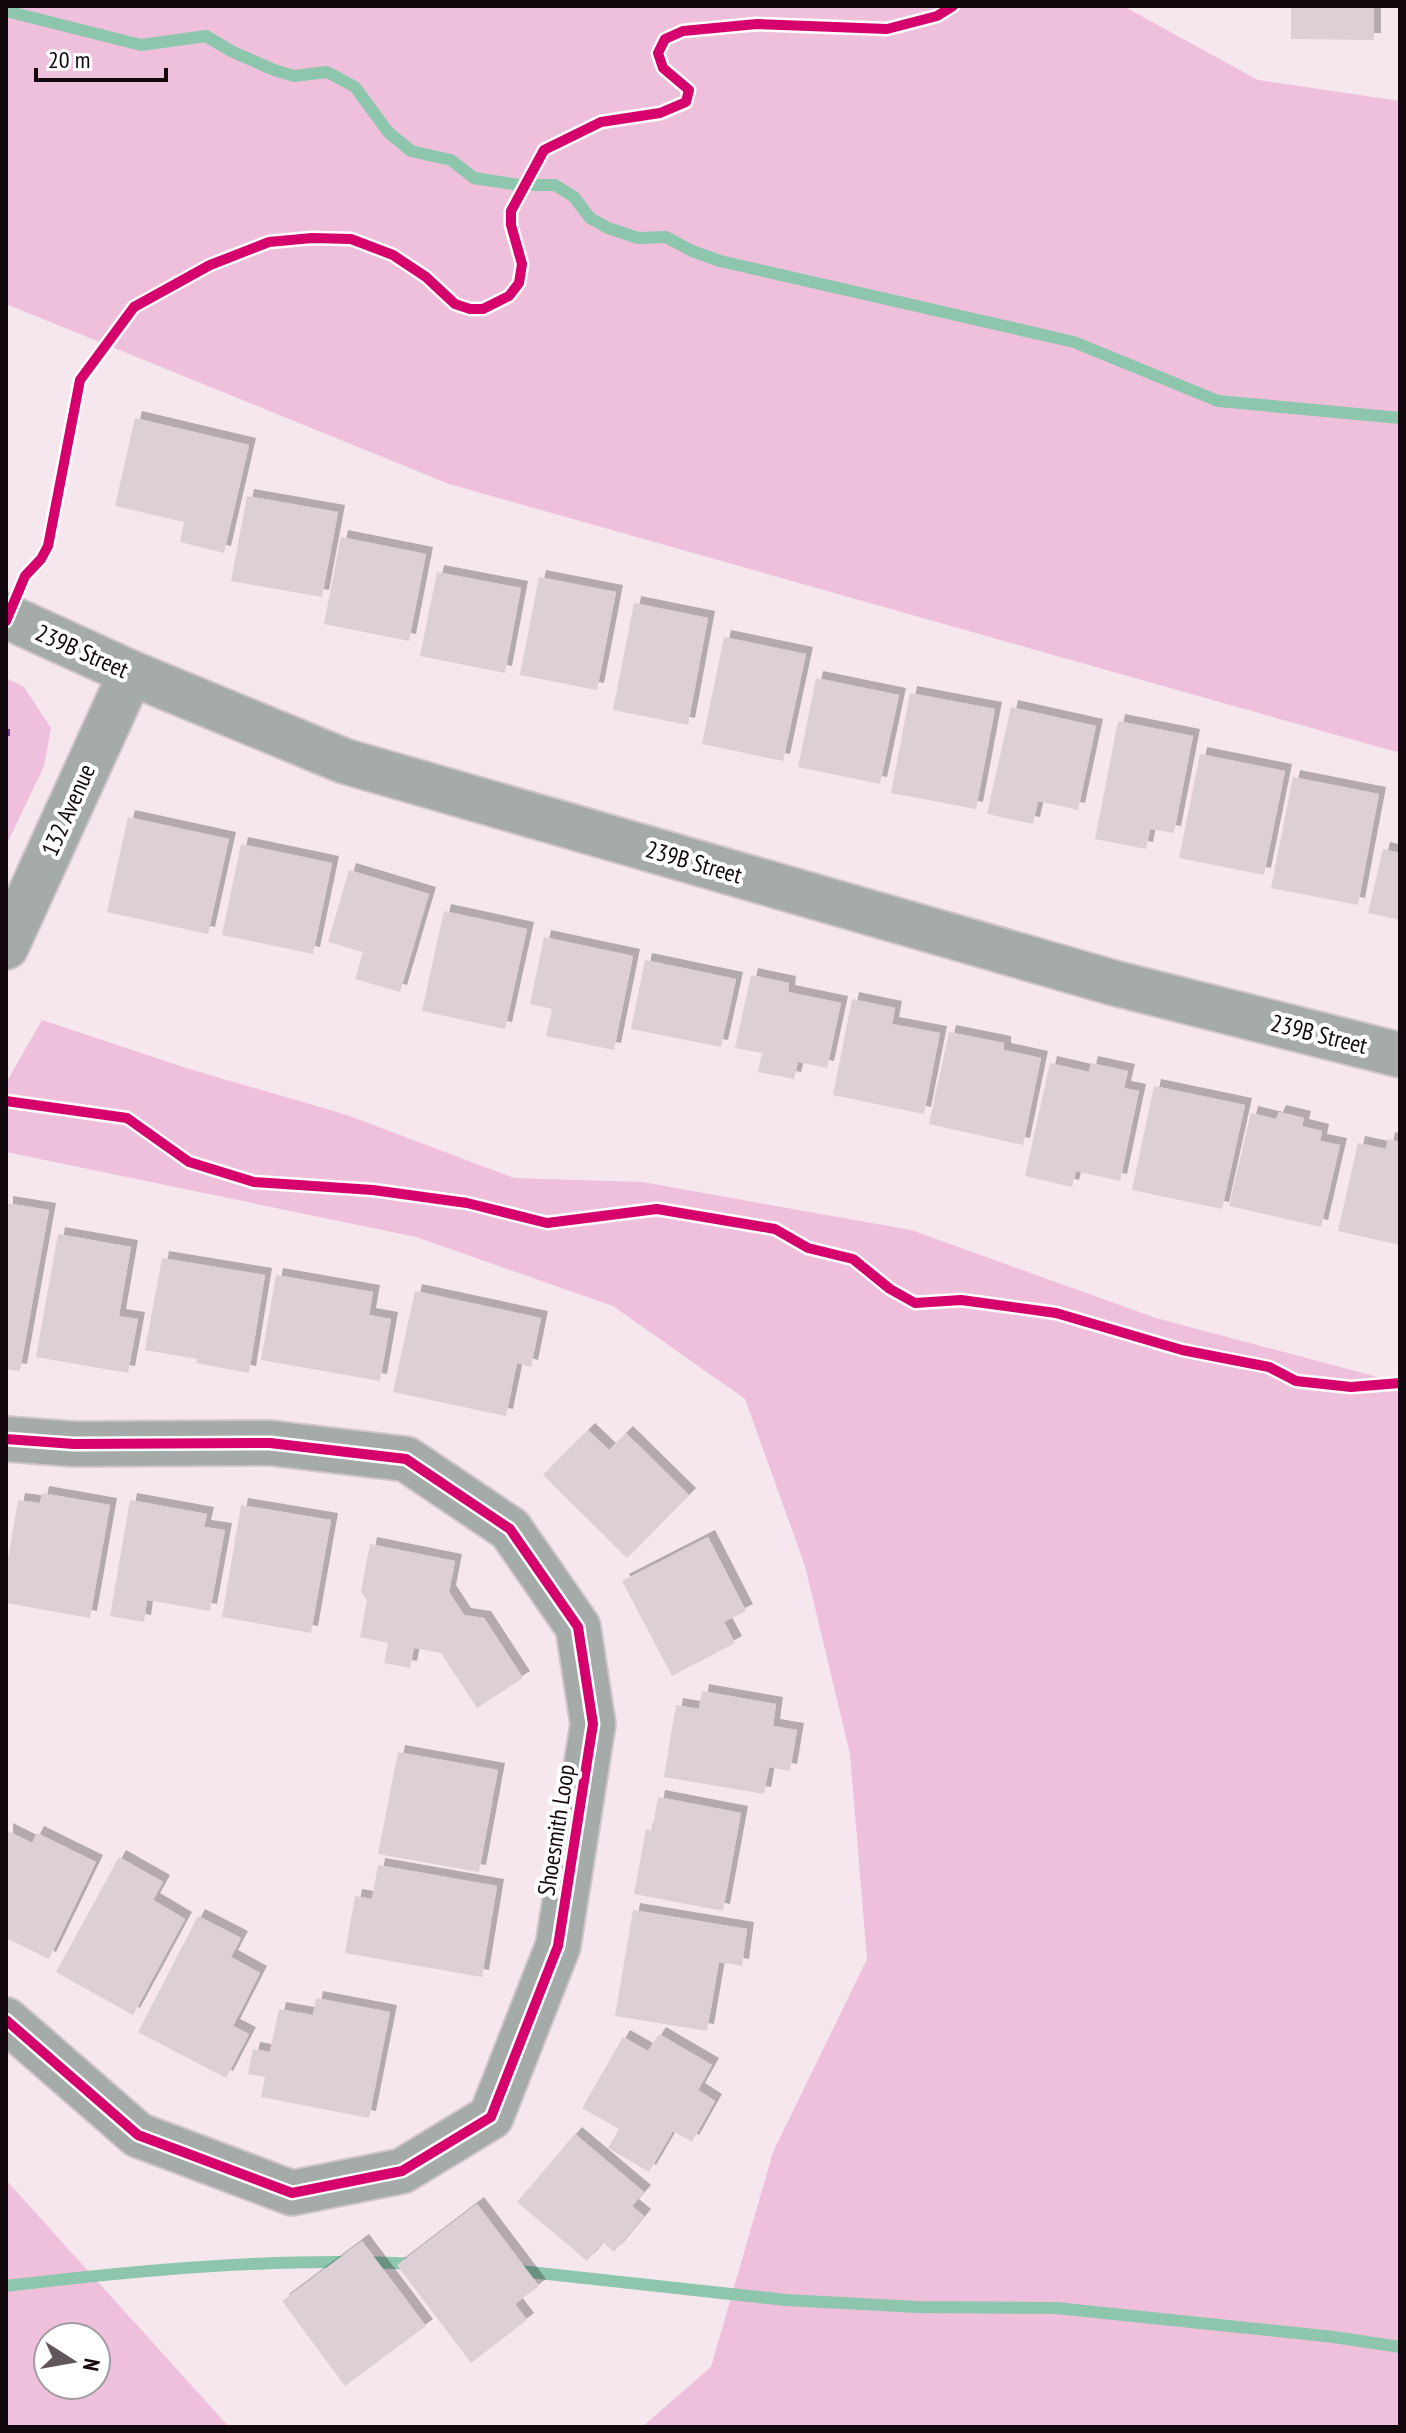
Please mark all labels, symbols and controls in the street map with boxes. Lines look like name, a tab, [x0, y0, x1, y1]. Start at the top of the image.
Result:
scale bar	[36, 32, 166, 82]
text: 20 m	[48, 44, 90, 75]
street label: 239B Street	[31, 617, 134, 685]
street label: 132 Avenue	[34, 759, 102, 861]
street label: 239B Street	[642, 834, 746, 891]
street label: 239B Street	[1267, 1007, 1371, 1061]
street label: Shoesmith Loop	[530, 1762, 582, 1898]
north arrow	[32, 2321, 112, 2401]
text: N	[77, 2356, 107, 2373]

